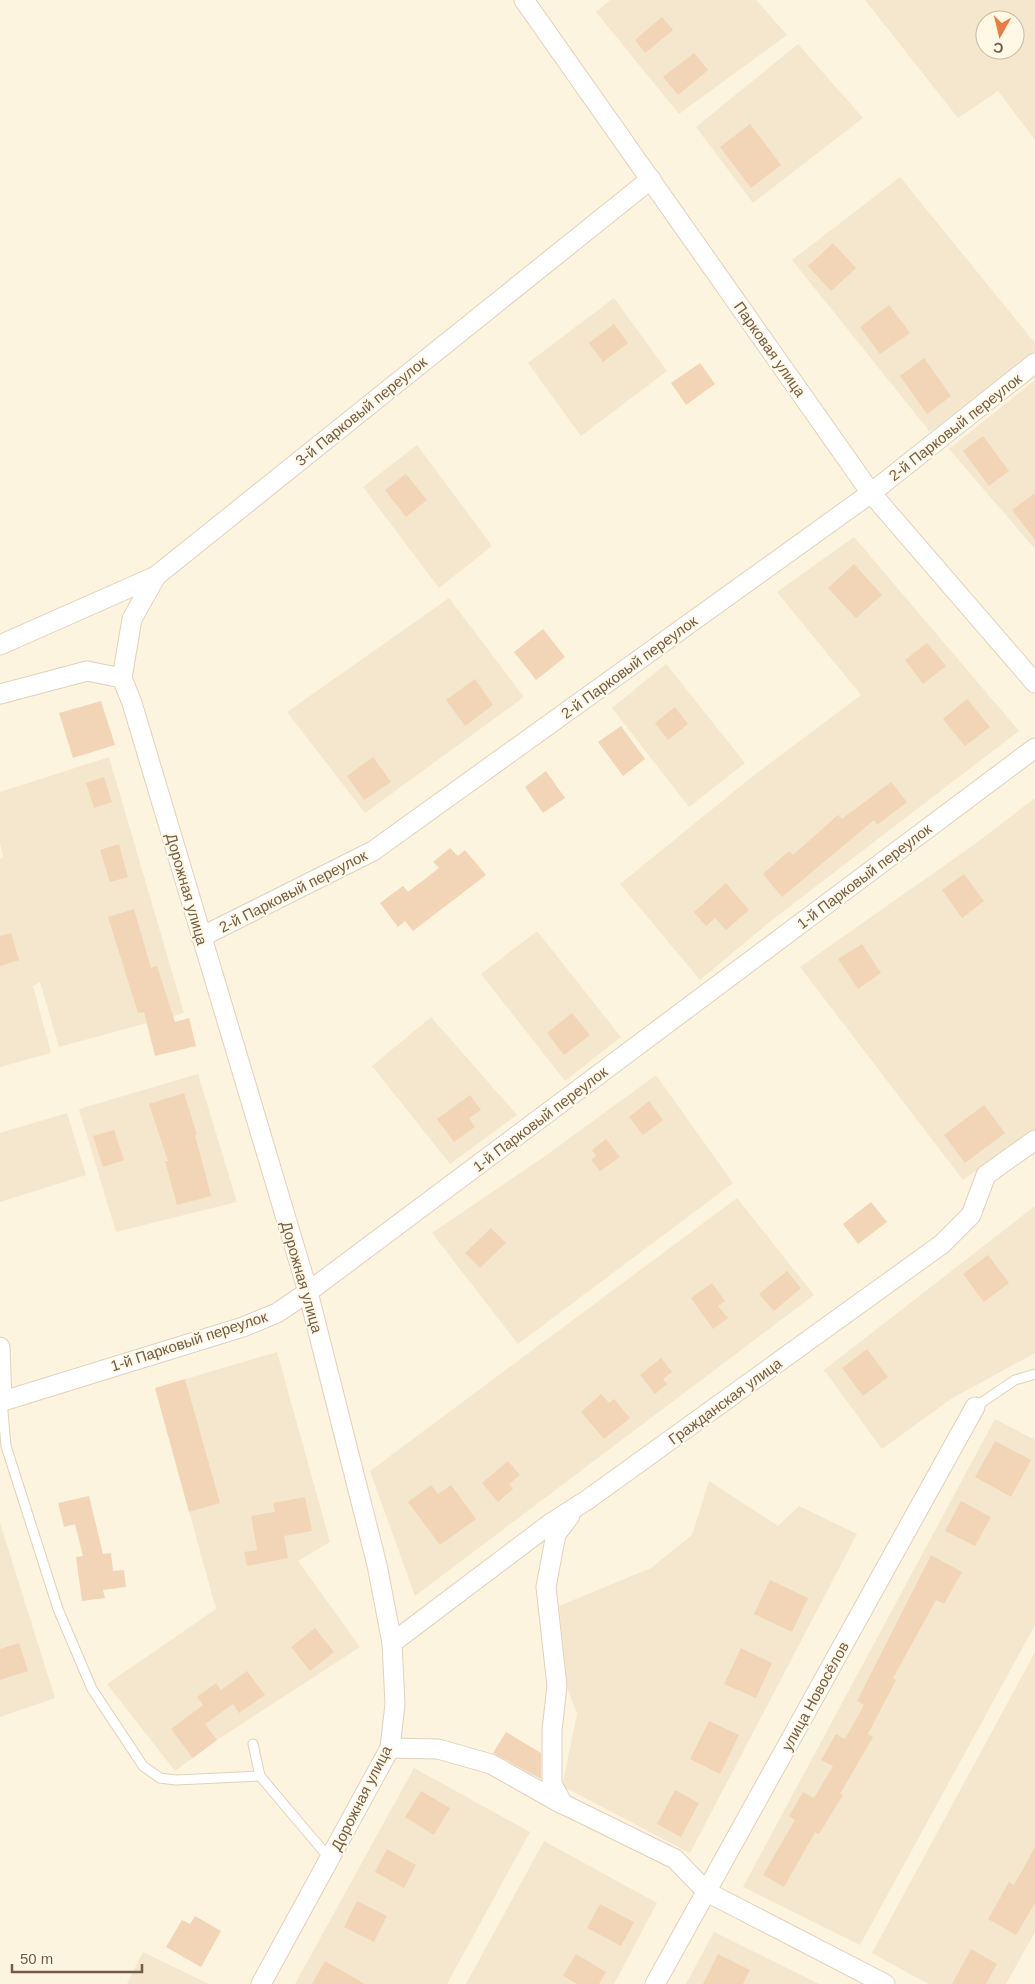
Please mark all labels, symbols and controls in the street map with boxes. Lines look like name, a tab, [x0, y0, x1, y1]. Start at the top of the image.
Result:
north arrow	[975, 10, 1025, 60]
text: С	[992, 39, 1004, 57]
street label: Парковая улица	[731, 298, 810, 400]
street label: 3-й Парковый переулок	[292, 353, 430, 469]
street label: 2-й Парковый переулок	[885, 370, 1025, 484]
street label: 2-й Парковый переулок	[558, 612, 701, 722]
street label: 1-й Парковый переулок	[794, 820, 935, 932]
street label: Дорожная улица	[163, 831, 211, 947]
street label: 2-й Парковый переулок	[216, 846, 370, 936]
street label: 1-й Парковый переулок	[470, 1063, 611, 1175]
street label: Дорожная улица	[278, 1219, 326, 1335]
street label: 1-й Парковый переулок	[109, 1307, 270, 1374]
street label: Гражданская улица	[665, 1354, 785, 1448]
street label: улица Новосёлов	[778, 1639, 852, 1753]
street label: Дорожная улица	[327, 1742, 395, 1853]
scale bar	[12, 1942, 142, 1974]
text: 50 m	[20, 1950, 53, 1967]

